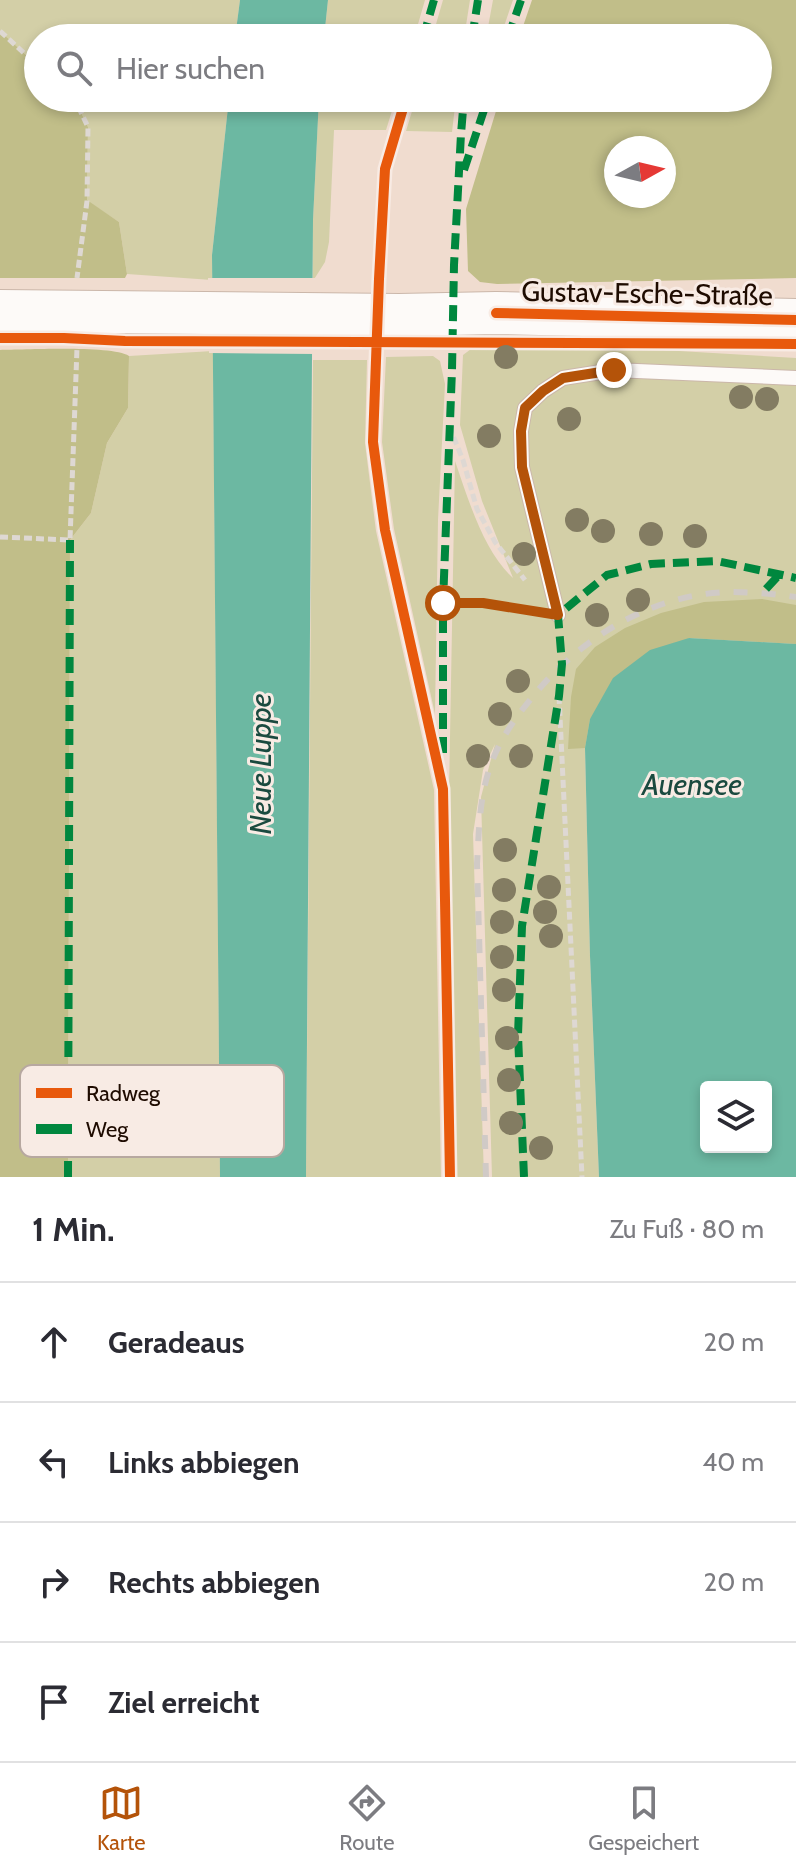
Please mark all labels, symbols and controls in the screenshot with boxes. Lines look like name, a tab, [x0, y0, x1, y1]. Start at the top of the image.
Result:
search box	[24, 24, 772, 112]
icon: search	[52, 46, 96, 90]
text: Hier suchen	[116, 50, 265, 87]
north arrow	[604, 136, 676, 208]
street label: Gustav-Esche-Straße	[521, 274, 773, 312]
route end	[596, 352, 632, 388]
route start	[425, 585, 461, 621]
water label: Neue Luppe	[242, 693, 279, 835]
water label: Auensee	[640, 766, 742, 803]
legend	[20, 1065, 284, 1157]
text: Radweg	[86, 1080, 161, 1107]
map controls	[700, 1081, 772, 1153]
button: layers	[700, 1081, 772, 1153]
text: Weg	[86, 1116, 129, 1143]
text: 1 Min.	[32, 1208, 115, 1250]
text: Zu Fuß · 80 m	[609, 1213, 764, 1245]
icon: ahead	[32, 1320, 76, 1364]
text: Geradeaus	[108, 1324, 245, 1361]
text: 20 m	[704, 1326, 764, 1358]
icon: left	[32, 1440, 76, 1484]
text: Links abbiegen	[108, 1444, 300, 1481]
text: 40 m	[702, 1446, 764, 1478]
icon: right	[32, 1560, 76, 1604]
text: Rechts abbiegen	[108, 1564, 320, 1601]
text: 20 m	[704, 1566, 764, 1598]
icon: arrive	[32, 1680, 76, 1724]
text: Ziel erreicht	[108, 1684, 259, 1721]
tab: Karte	[97, 1781, 145, 1856]
tab: Route	[339, 1781, 394, 1856]
tab: Gespeichert	[588, 1781, 699, 1856]

